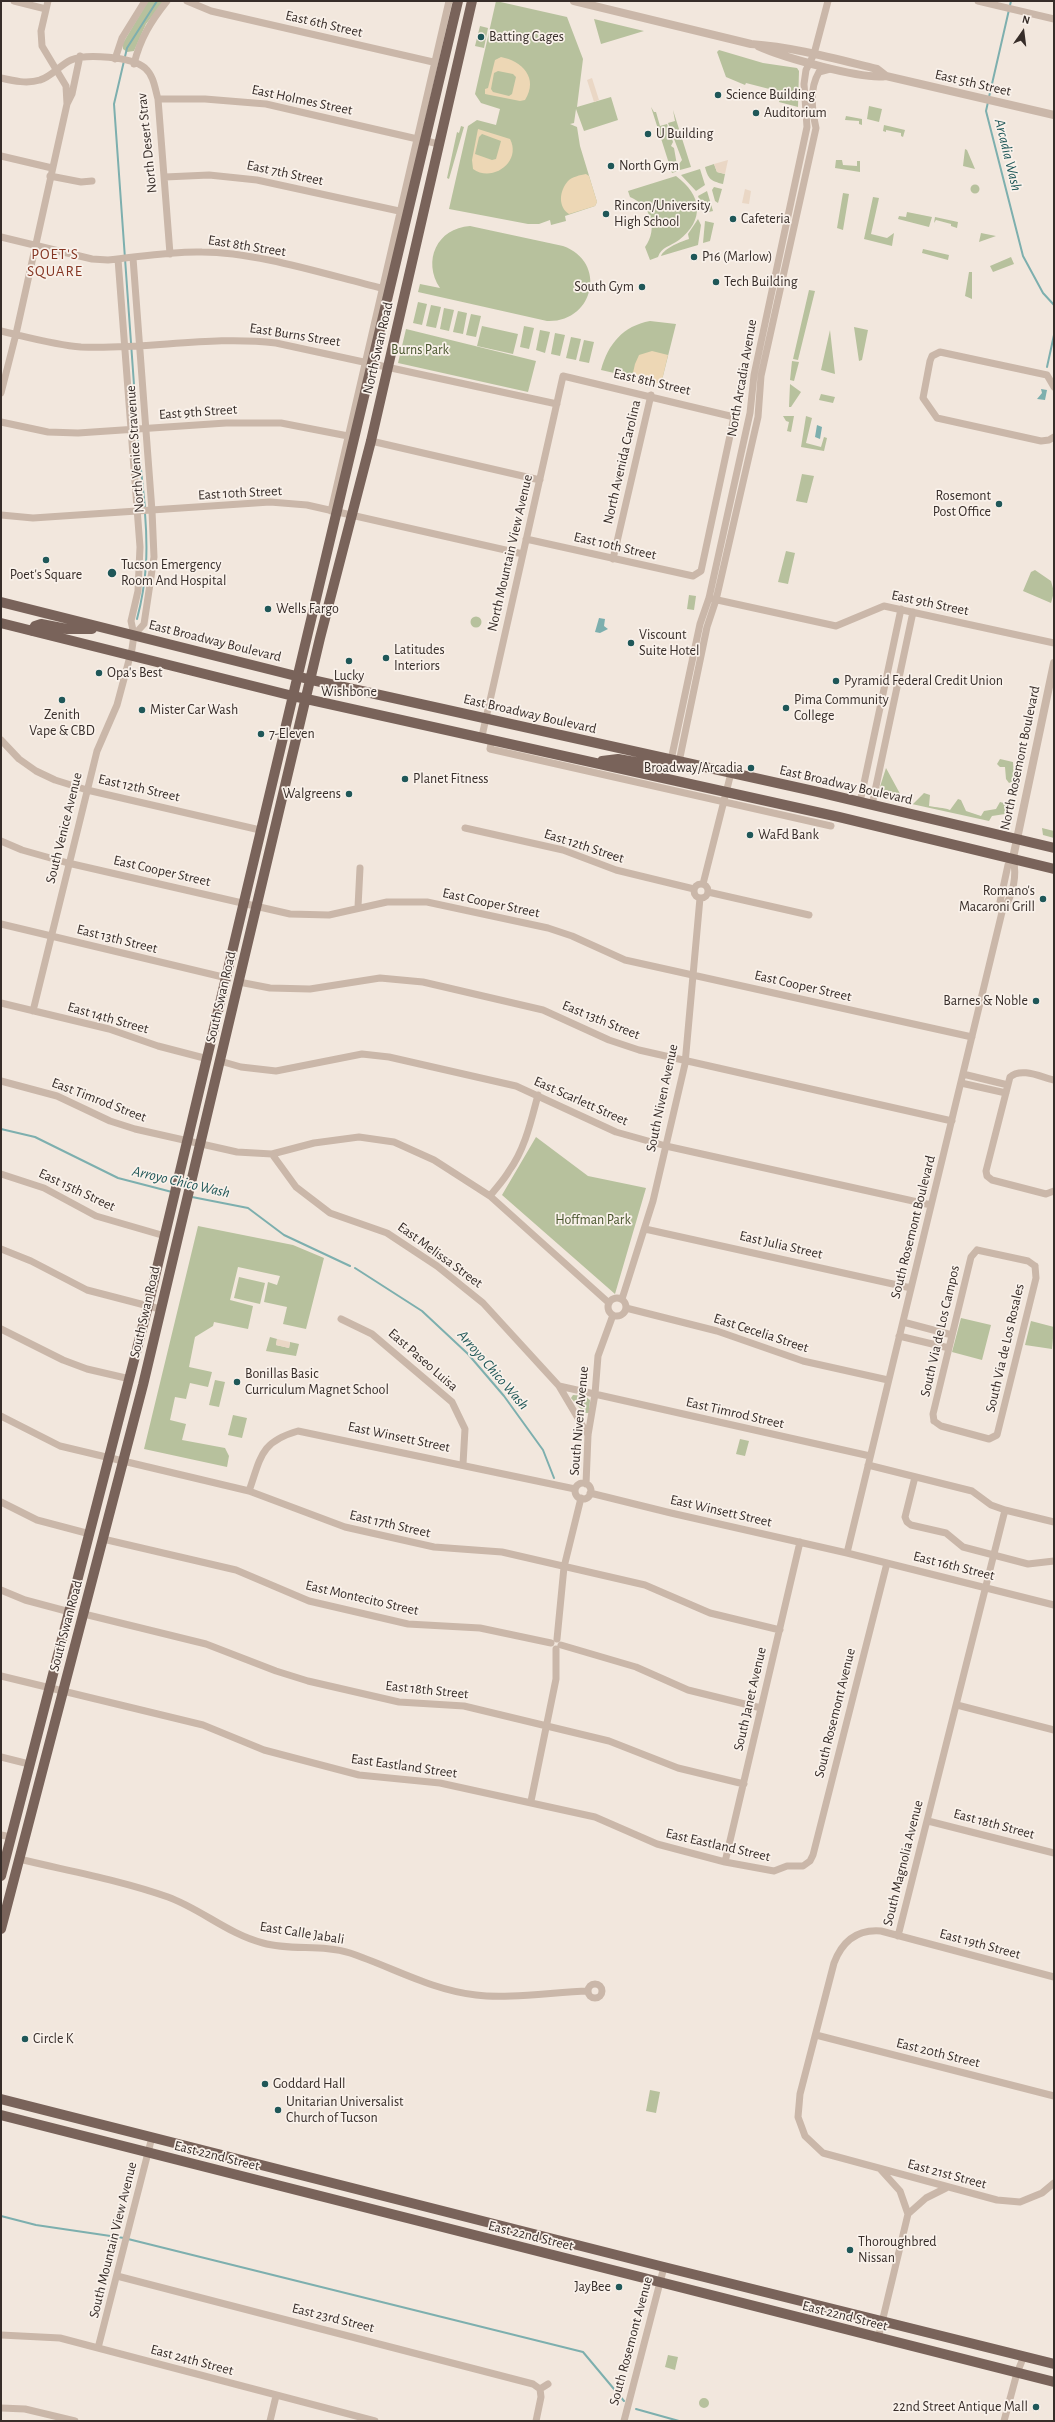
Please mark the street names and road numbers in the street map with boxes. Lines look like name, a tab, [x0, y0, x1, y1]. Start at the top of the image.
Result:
street label: East 6th Street	[284, 7, 364, 41]
street label: East 5th Street	[933, 66, 1013, 100]
street label: East Holmes Street	[250, 81, 354, 119]
street label: North Desert Strav	[133, 92, 161, 194]
street label: East 7th Street	[245, 157, 325, 189]
street label: East 8th Street	[207, 232, 287, 260]
street label: North Swan Road	[359, 300, 397, 396]
street label: North Arcadia Avenue	[723, 318, 761, 438]
street label: East Burns Street	[248, 320, 342, 350]
street label: East 8th Street	[612, 365, 692, 399]
street label: North Venice Stravenue	[122, 385, 148, 513]
street label: North Avenida Carolina	[600, 398, 644, 526]
street label: East 9th Street	[158, 401, 238, 423]
street label: North Mountain View Avenue	[484, 473, 536, 633]
street label: East 10th Street	[198, 482, 282, 504]
street label: East 10th Street	[572, 528, 658, 564]
street label: East 9th Street	[890, 587, 970, 619]
street label: East Broadway Boulevard	[147, 616, 283, 666]
street label: North Rosemont Boulevard	[996, 684, 1044, 832]
street label: East Broadway Boulevard	[462, 690, 598, 738]
street label: East Broadway Boulevard	[778, 761, 914, 809]
street label: East 12th Street	[97, 770, 181, 806]
street label: South Venice Avenue	[42, 771, 86, 885]
street label: East 12th Street	[542, 825, 626, 867]
street label: East Cooper Street	[112, 852, 212, 890]
street label: East Cooper Street	[441, 884, 541, 922]
street label: East 13th Street	[75, 921, 159, 957]
street label: South Swan Road	[202, 949, 240, 1045]
street label: East Cooper Street	[753, 967, 853, 1005]
street label: East 13th Street	[560, 997, 642, 1043]
street label: East 14th Street	[66, 998, 150, 1038]
street label: South Niven Avenue	[642, 1043, 682, 1153]
street label: East Scarlett Street	[531, 1073, 631, 1129]
street label: East Timrod Street	[49, 1074, 149, 1126]
street label: South Rosemont Boulevard	[887, 1154, 939, 1300]
street label: East 15th Street	[36, 1165, 118, 1215]
street label: East Melissa Street	[394, 1219, 486, 1291]
street label: East Julia Street	[738, 1227, 824, 1263]
street label: South Swan Road	[126, 1264, 164, 1360]
street label: South Via de Los Campos	[917, 1264, 963, 1398]
street label: South Via de Los Rosales	[982, 1282, 1028, 1414]
street label: East Cecelia Street	[711, 1310, 811, 1356]
street label: East Paseo Luisa	[385, 1325, 461, 1395]
street label: South Niven Avenue	[566, 1366, 592, 1476]
street label: East Timrod Street	[684, 1394, 786, 1432]
street label: East Winsett Street	[346, 1418, 452, 1456]
street label: East Winsett Street	[669, 1491, 773, 1531]
street label: East 17th Street	[348, 1507, 432, 1541]
street label: East 16th Street	[912, 1548, 996, 1584]
street label: East Montecito Street	[304, 1577, 420, 1619]
street label: South Swan Road	[46, 1579, 86, 1673]
street label: South Janet Avenue	[730, 1645, 770, 1753]
street label: South Rosemont Avenue	[811, 1646, 859, 1780]
street label: East 18th Street	[385, 1677, 469, 1703]
street label: East Eastland Street	[350, 1750, 458, 1782]
street label: South Magnolia Avenue	[879, 1798, 927, 1928]
street label: East 18th Street	[952, 1805, 1036, 1843]
street label: East Eastland Street	[664, 1825, 772, 1865]
street label: East Calle Jabali	[259, 1918, 345, 1948]
street label: East 19th Street	[938, 1925, 1022, 1963]
street label: East 20th Street	[894, 2034, 982, 2072]
street label: East 22nd Street	[173, 2137, 261, 2175]
street label: East 21st Street	[906, 2155, 988, 2193]
street label: South Mountain View Avenue	[85, 2160, 141, 2320]
street label: East 22nd Street	[487, 2217, 575, 2255]
street label: South Rosemont Avenue	[606, 2275, 656, 2407]
street label: East 22nd Street	[801, 2297, 889, 2335]
street label: East 23rd Street	[290, 2300, 376, 2336]
street label: East 24th Street	[149, 2341, 235, 2379]

